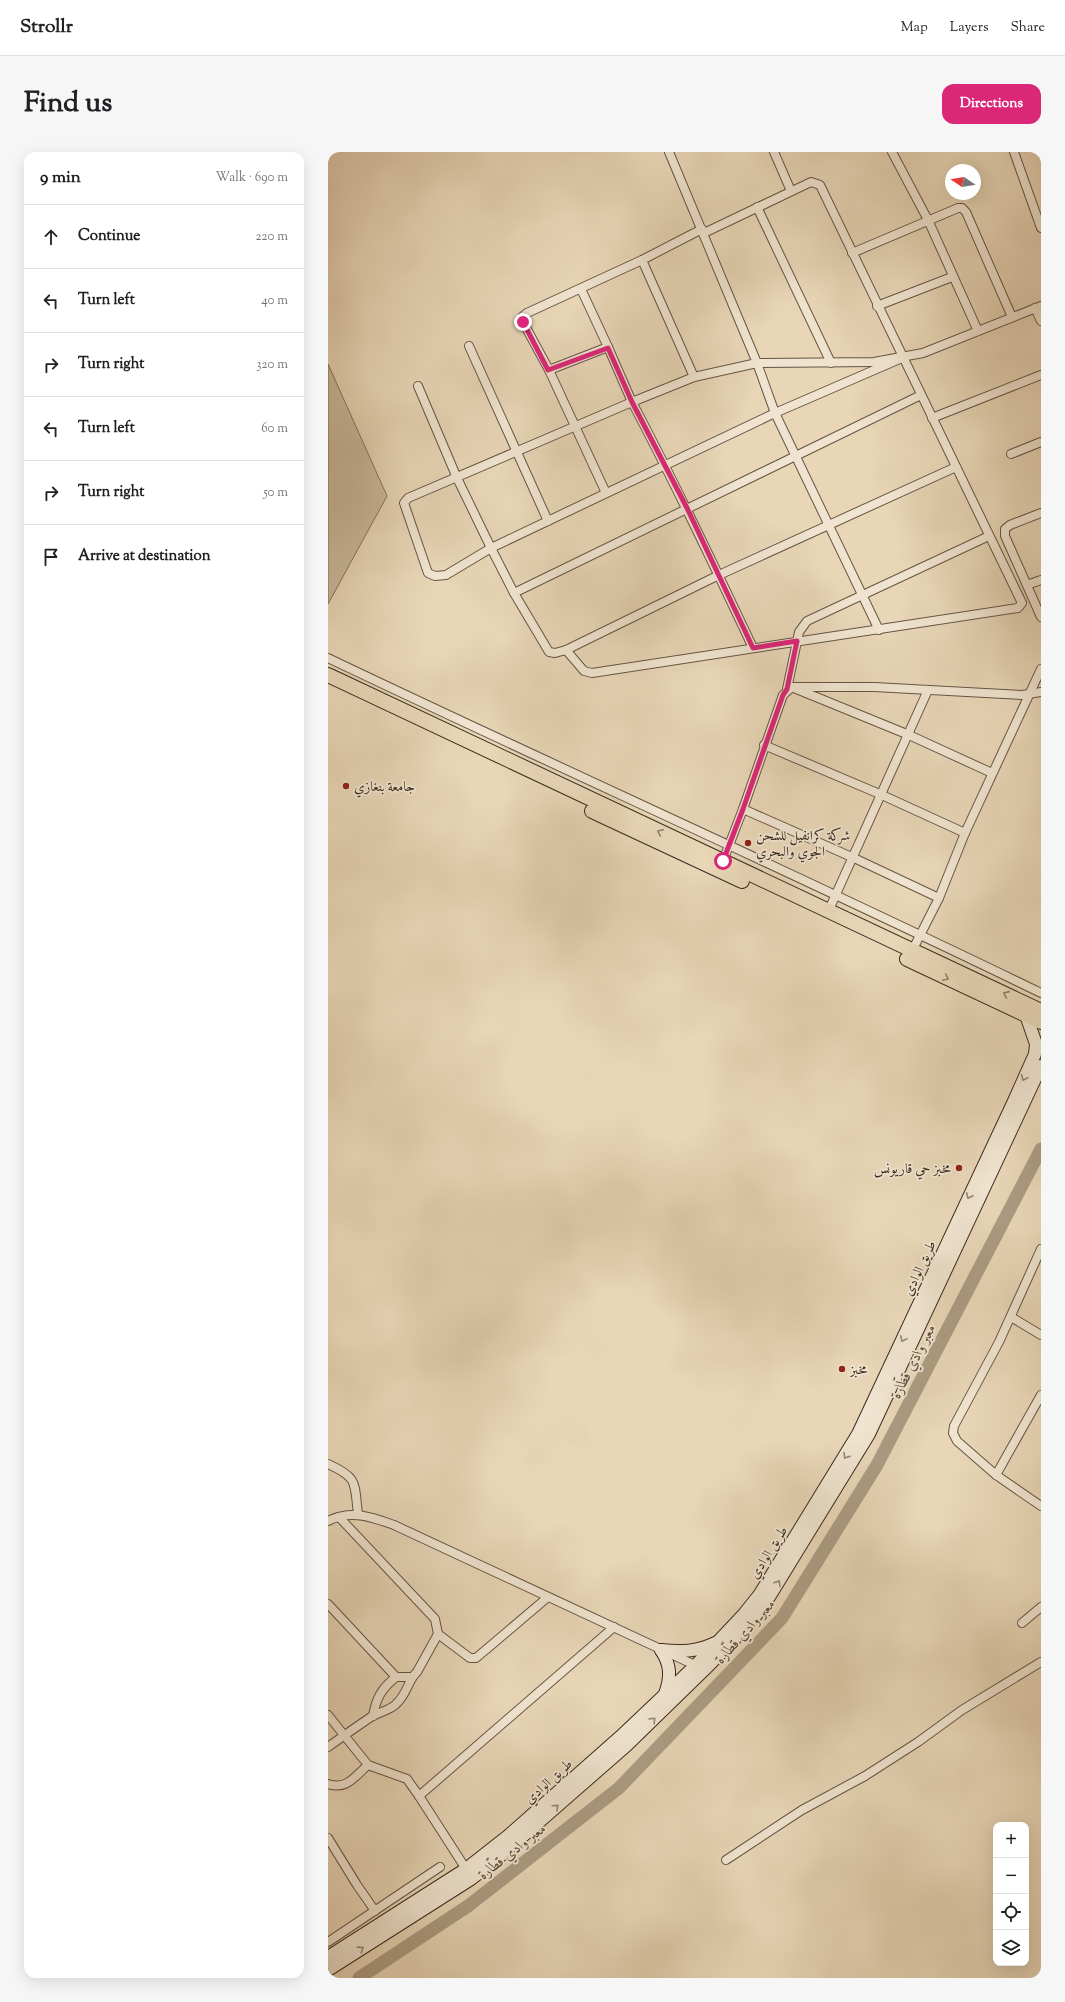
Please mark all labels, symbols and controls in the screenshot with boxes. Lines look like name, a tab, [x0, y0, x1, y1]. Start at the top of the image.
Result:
text: Strollr	[20, 14, 73, 41]
text: Map	[901, 18, 928, 38]
text: Layers	[950, 18, 988, 38]
text: Share	[1010, 18, 1045, 38]
text: Find us	[24, 84, 112, 124]
button: Directions	[942, 84, 1041, 124]
north arrow	[945, 164, 981, 200]
text: 9 min	[40, 166, 81, 190]
text: Walk · 690 m	[215, 169, 288, 187]
icon: ahead	[40, 226, 62, 248]
text: Continue	[78, 226, 140, 247]
text: 220 m	[255, 228, 288, 246]
icon: left	[40, 290, 62, 312]
text: Turn left	[78, 290, 135, 311]
text: 40 m	[261, 292, 288, 310]
route end	[514, 313, 532, 331]
icon: right	[40, 354, 62, 376]
text: Turn right	[78, 354, 144, 375]
text: 320 m	[256, 356, 288, 374]
icon: left	[40, 418, 62, 440]
text: Turn left	[78, 418, 135, 439]
text: 60 m	[261, 420, 288, 438]
icon: right	[40, 482, 62, 504]
text: Turn right	[78, 482, 144, 503]
text: 50 m	[263, 484, 288, 502]
icon: arrive	[40, 546, 62, 568]
text: Arrive at destination	[78, 546, 211, 567]
place label: جامعة بنغازي	[354, 778, 415, 798]
marker: جامعة بنغازي	[341, 781, 351, 791]
place label: شركة كرانفيل للشحن الجوي والبحري	[756, 827, 850, 863]
one-way arrow	[657, 829, 665, 837]
marker: شركة كرانفيل للشحن الجوي والبحري	[743, 838, 753, 848]
route start	[714, 852, 732, 870]
one-way arrow	[942, 973, 949, 981]
one-way arrow	[1003, 991, 1010, 999]
one-way arrow	[1021, 1073, 1029, 1081]
place label: مخبز حي قاريونس	[874, 1160, 952, 1180]
marker: مخبز حي قاريونس	[954, 1163, 964, 1173]
one-way arrow	[966, 1191, 974, 1199]
street label: طريق الوادي	[899, 1238, 942, 1300]
water label: معبر وادي قطّارة	[884, 1320, 942, 1403]
one-way arrow	[900, 1335, 908, 1342]
place label: مخبز	[848, 1361, 868, 1381]
marker: مخبز	[837, 1364, 847, 1374]
one-way arrow	[843, 1452, 850, 1459]
street label: طريق الوادي	[746, 1523, 794, 1583]
one-way arrow	[773, 1581, 780, 1588]
water label: معبر وادي قطّارة	[709, 1594, 781, 1670]
one-way arrow	[648, 1717, 656, 1725]
street label: طريق الوادي	[521, 1755, 578, 1810]
one-way arrow	[552, 1805, 559, 1812]
water label: معبر وادي قطّارة	[473, 1817, 551, 1886]
map controls	[993, 1822, 1029, 1966]
button: +	[993, 1822, 1029, 1858]
button: −	[993, 1858, 1029, 1894]
button: locate	[993, 1894, 1029, 1930]
button: layers	[993, 1930, 1029, 1966]
one-way arrow	[357, 1946, 364, 1954]

